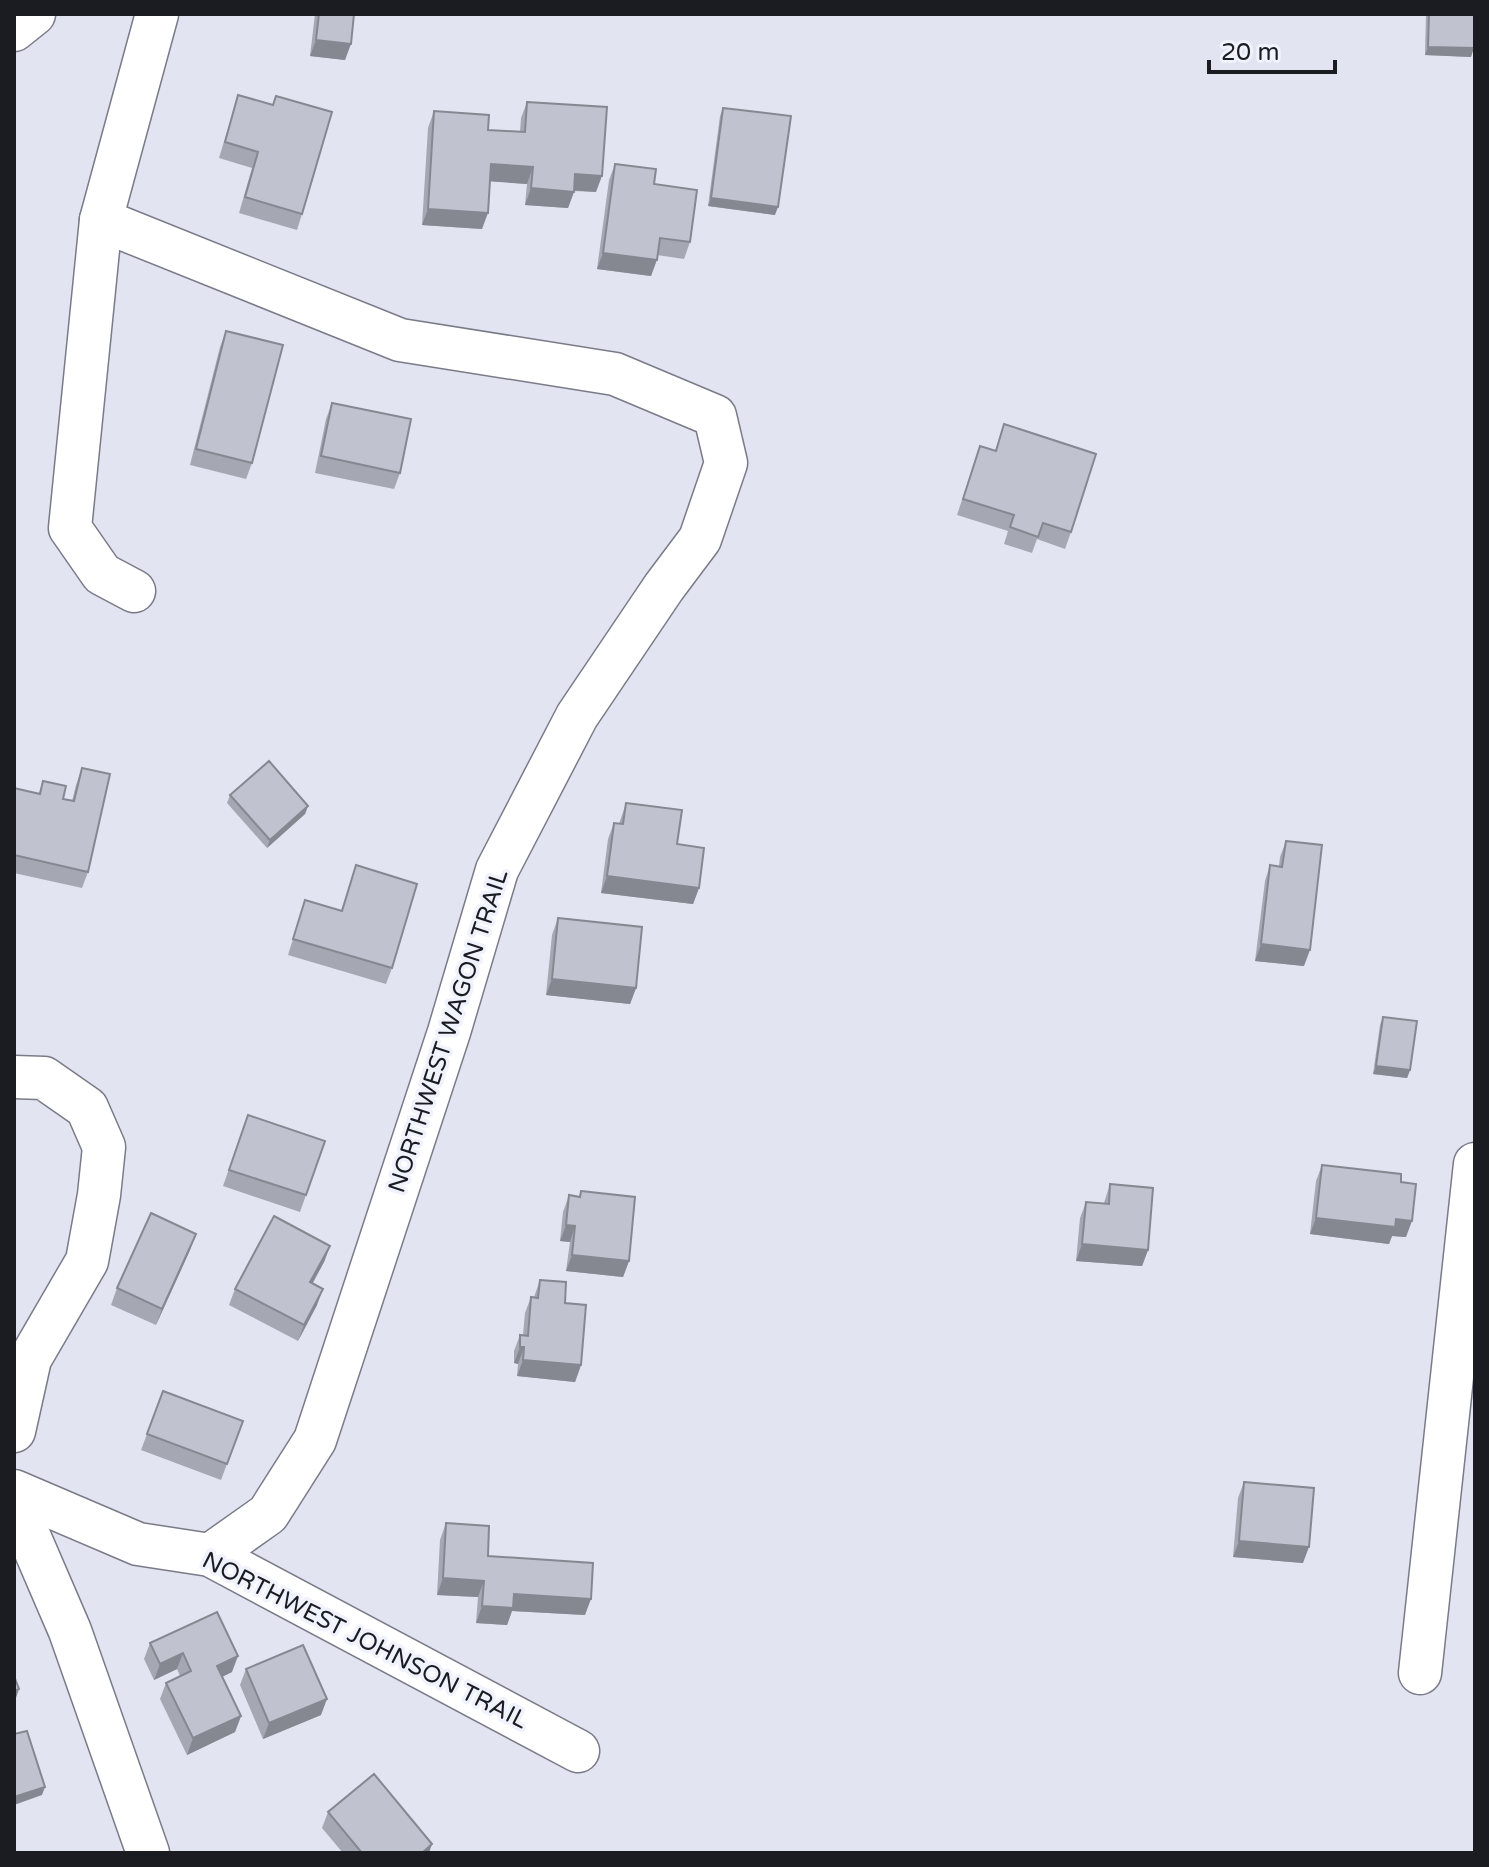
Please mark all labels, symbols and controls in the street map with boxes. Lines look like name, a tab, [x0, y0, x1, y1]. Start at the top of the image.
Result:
scale bar	[1209, 24, 1335, 74]
text: 20 m	[1221, 38, 1279, 67]
street label: NORTHWEST WAGON TRAIL	[382, 866, 515, 1196]
street label: NORTHWEST JOHNSON TRAIL	[197, 1546, 532, 1735]

